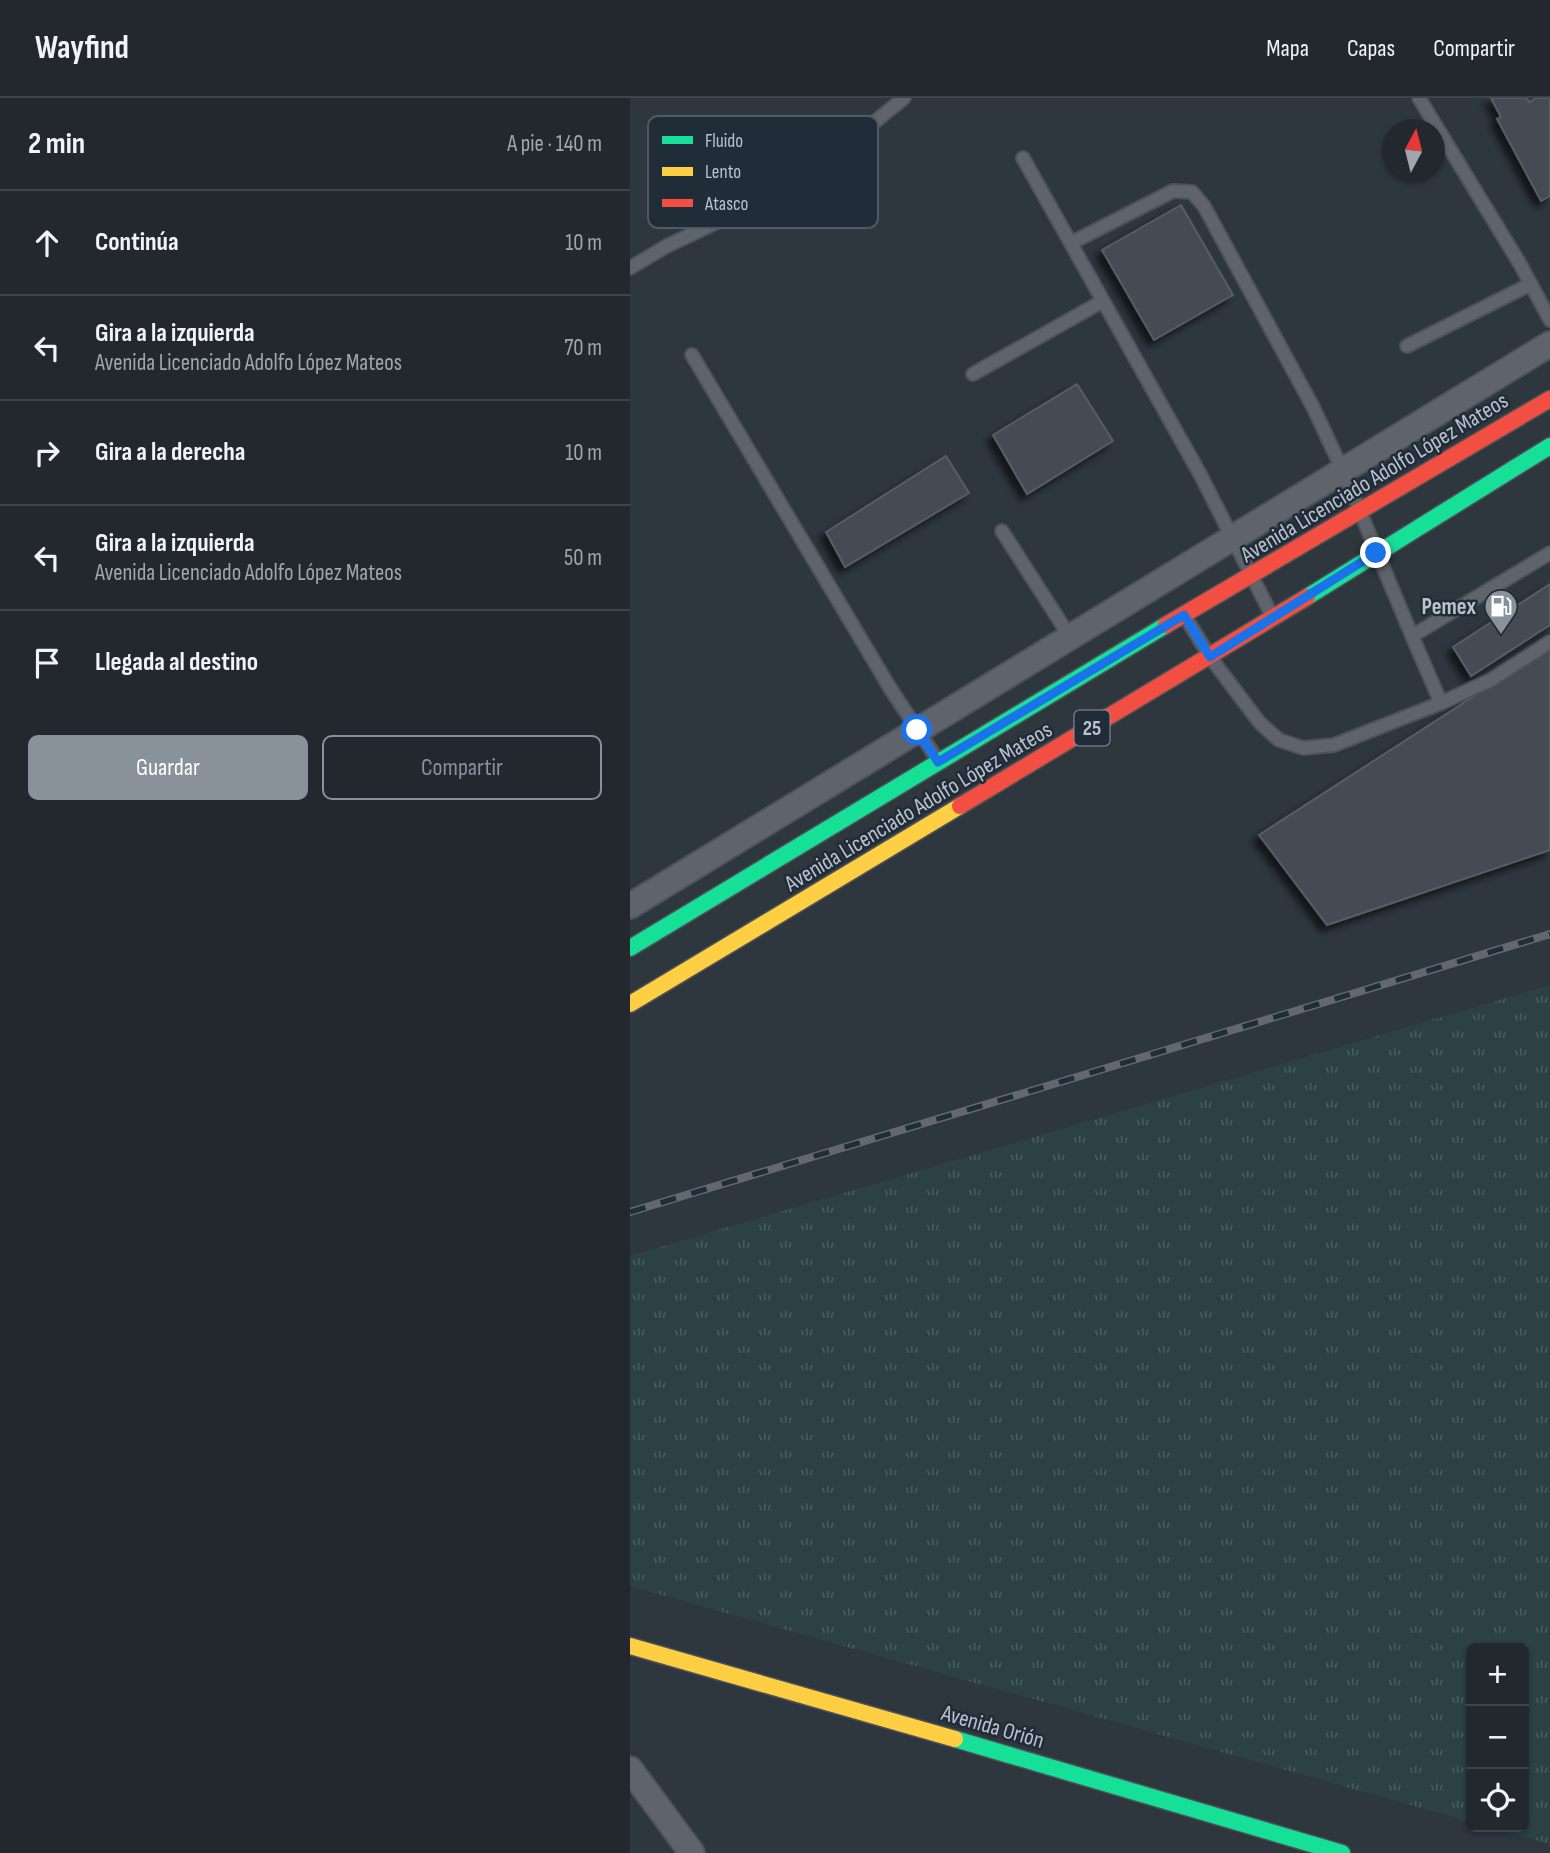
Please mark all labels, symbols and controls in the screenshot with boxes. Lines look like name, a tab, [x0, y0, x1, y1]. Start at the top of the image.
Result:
text: Wayfind	[35, 28, 129, 68]
text: Mapa	[1266, 34, 1309, 63]
text: Capas	[1347, 34, 1395, 63]
text: Compartir	[1433, 34, 1515, 63]
legend	[648, 116, 878, 228]
north arrow	[1382, 119, 1445, 182]
text: 2 min	[28, 126, 85, 162]
text: A pie · 140 m	[507, 130, 602, 158]
text: Fluido	[705, 130, 743, 153]
text: Lento	[705, 161, 741, 184]
text: Atasco	[704, 193, 748, 216]
icon: ahead	[28, 224, 66, 262]
text: Continúa	[95, 227, 179, 258]
text: 10 m	[565, 229, 602, 257]
text: Gira a la izquierda	[95, 318, 255, 349]
icon: left	[28, 329, 66, 367]
text: 70 m	[564, 334, 602, 362]
text: Avenida Licenciado Adolfo López Mateos	[95, 349, 402, 377]
street label: Avenida Licenciado Adolfo López Mateos	[1235, 387, 1513, 569]
icon: right	[28, 434, 66, 472]
text: Gira a la derecha	[95, 437, 245, 468]
text: 10 m	[565, 439, 602, 467]
text: Gira a la izquierda	[95, 528, 255, 559]
route end	[1360, 537, 1391, 568]
icon: left	[28, 539, 66, 577]
text: 50 m	[564, 544, 602, 572]
text: Avenida Licenciado Adolfo López Mateos	[95, 559, 402, 587]
fuel station icon: Pemex	[1482, 587, 1520, 636]
place label: Pemex	[1421, 593, 1476, 621]
icon: arrive	[28, 644, 66, 682]
text: Llegada al destino	[95, 647, 258, 678]
road number: 25	[1074, 710, 1110, 746]
route start	[901, 714, 932, 745]
street label: Avenida Licenciado Adolfo López Mateos	[779, 716, 1057, 898]
button: Guardar	[28, 735, 308, 800]
button: Compartir	[322, 735, 602, 800]
map controls	[1466, 1643, 1529, 1832]
button: +	[1466, 1643, 1529, 1706]
street label: Avenida Orión	[937, 1699, 1047, 1755]
button: −	[1466, 1706, 1529, 1769]
button: locate	[1466, 1769, 1529, 1832]

